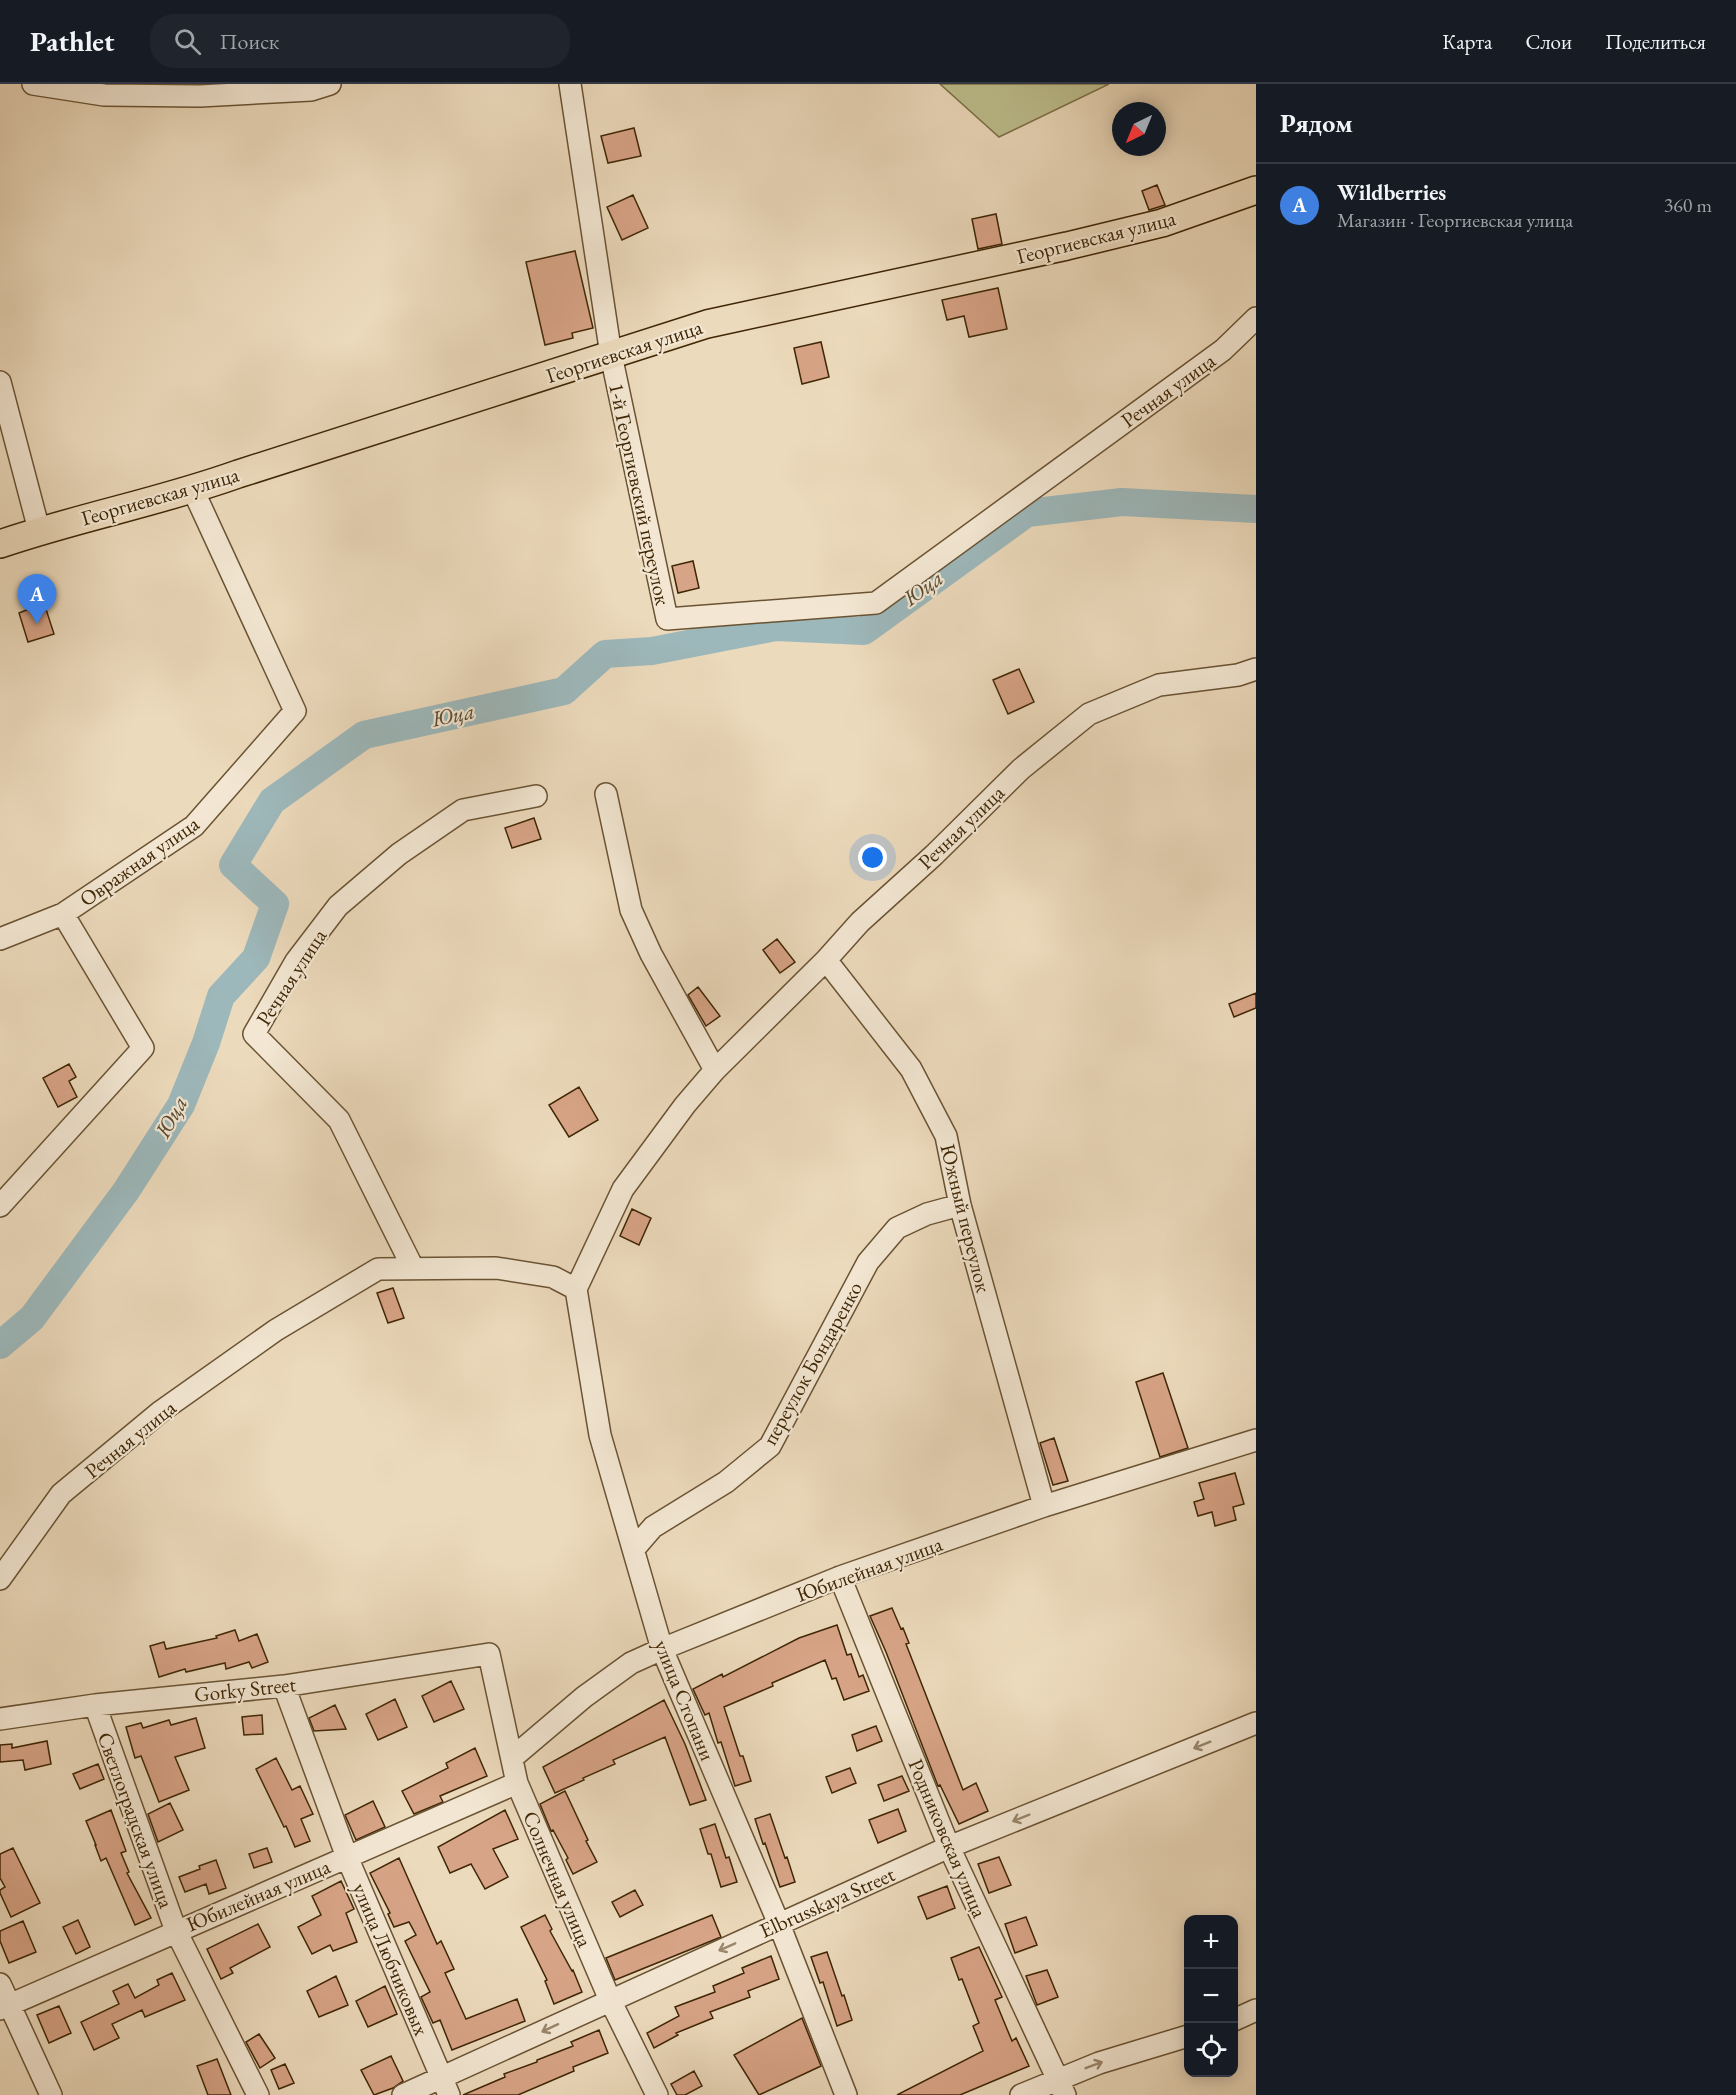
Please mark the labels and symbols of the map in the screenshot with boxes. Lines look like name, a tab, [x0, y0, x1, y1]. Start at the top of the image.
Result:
north arrow	[1112, 102, 1166, 156]
street label: Георгиевская улица	[1014, 204, 1179, 270]
street label: Георгиевская улица	[542, 313, 706, 389]
street label: Речная улица	[1116, 346, 1221, 433]
street label: 1-й Георгиевский переулок	[603, 380, 677, 608]
street label: Георгиевская улица	[78, 460, 243, 531]
water label: Юца	[896, 564, 949, 613]
pin: A	[18, 574, 57, 624]
water label: Юца	[428, 696, 477, 734]
street label: Речная улица	[912, 779, 1010, 875]
street label: Овражная улица	[74, 809, 205, 912]
your location	[858, 843, 887, 872]
street label: Речная улица	[250, 923, 333, 1031]
water label: Юца	[147, 1091, 194, 1144]
street label: Южный переулок	[934, 1141, 998, 1295]
street label: переулок Бондаренко	[756, 1276, 868, 1450]
street label: Речная улица	[79, 1393, 182, 1484]
street label: Юбилейная улица	[792, 1530, 947, 1608]
street label: улица Стопани	[648, 1636, 722, 1764]
street label: Gorky Street	[193, 1670, 298, 1708]
street label: Светлоградская улица	[92, 1728, 181, 1912]
one-way arrow	[1193, 1740, 1212, 1751]
street label: Родниковская улица	[902, 1755, 994, 1922]
street label: Солнечная улица	[517, 1807, 599, 1952]
one-way arrow	[1012, 1813, 1031, 1824]
street label: Юбилейная улица	[182, 1852, 335, 1938]
street label: Elbrusskaya Street	[755, 1860, 899, 1944]
street label: улица Любчиковых	[347, 1879, 435, 2039]
one-way arrow	[719, 1942, 737, 1954]
one-way arrow	[541, 2022, 559, 2034]
one-way arrow	[1085, 2059, 1103, 2070]

